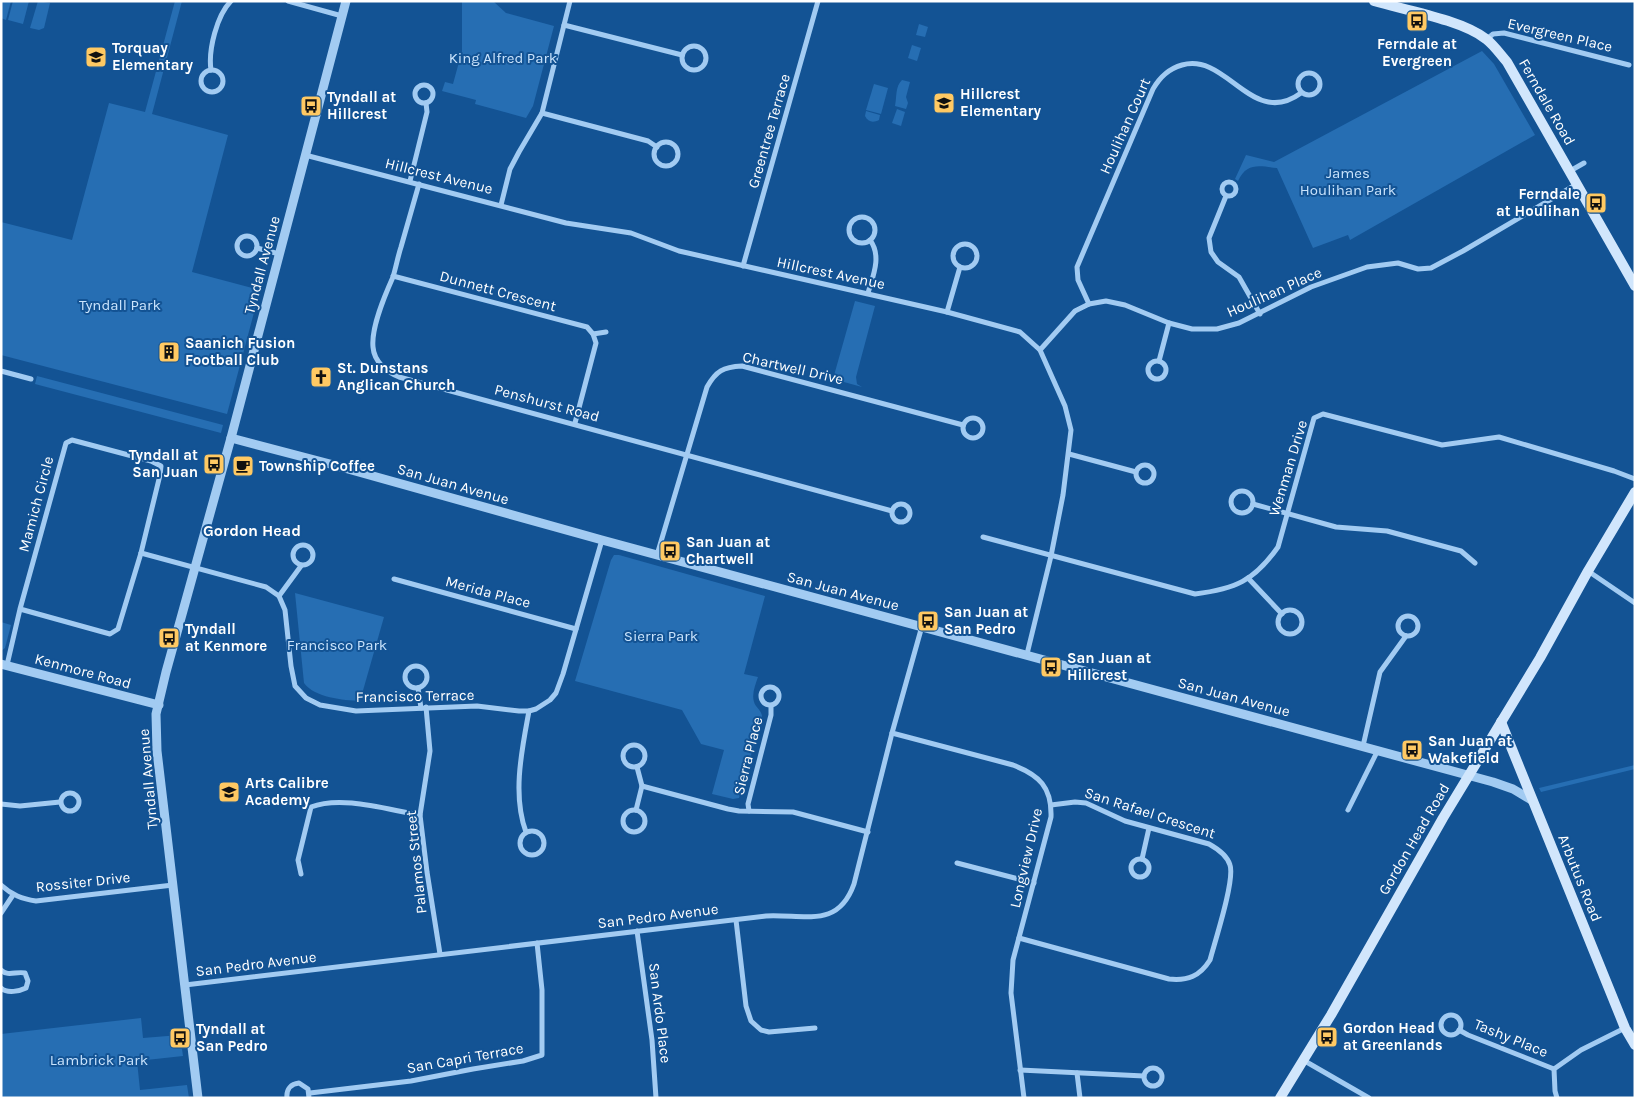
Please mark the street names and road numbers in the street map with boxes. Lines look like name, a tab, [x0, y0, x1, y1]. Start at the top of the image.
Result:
street label: Evergreen Place	[1506, 14, 1614, 56]
street label: Ferndale Road	[1515, 56, 1579, 148]
street label: Greentree Terrace	[744, 72, 794, 190]
street label: Houlihan Court	[1096, 75, 1154, 177]
street label: Hillcrest Avenue	[383, 154, 495, 198]
street label: Tyndall Avenue	[240, 214, 284, 316]
street label: Hillcrest Avenue	[775, 253, 887, 293]
street label: Houlihan Place	[1224, 263, 1324, 321]
street label: Dunnett Crescent	[438, 267, 559, 315]
street label: Chartwell Drive	[741, 348, 845, 388]
street label: Penshurst Road	[492, 380, 602, 426]
street label: Wenman Drive	[1265, 418, 1311, 518]
street label: Mamich Circle	[15, 454, 57, 554]
street label: San Juan Avenue	[395, 459, 511, 509]
street label: San Juan Avenue	[785, 567, 901, 615]
street label: Merida Place	[444, 572, 532, 612]
street label: Kenmore Road	[33, 649, 133, 693]
street label: San Juan Avenue	[1176, 673, 1292, 721]
street label: Francisco Terrace	[355, 686, 475, 706]
street label: Sierra Place	[730, 715, 766, 797]
street label: Tyndall Avenue	[135, 728, 161, 830]
street label: Gordon Head Road	[1375, 780, 1453, 898]
street label: San Rafael Crescent	[1082, 783, 1218, 843]
street label: Longview Drive	[1006, 806, 1046, 910]
street label: Palamos Street	[402, 809, 430, 915]
street label: Arbutus Road	[1554, 832, 1606, 924]
street label: Rossiter Drive	[35, 868, 131, 896]
street label: San Pedro Avenue	[597, 900, 719, 932]
street label: San Pedro Avenue	[195, 948, 317, 980]
street label: San Ardo Place	[645, 962, 675, 1064]
street label: Tashy Place	[1471, 1015, 1551, 1061]
street label: San Capri Terrace	[405, 1039, 525, 1077]

